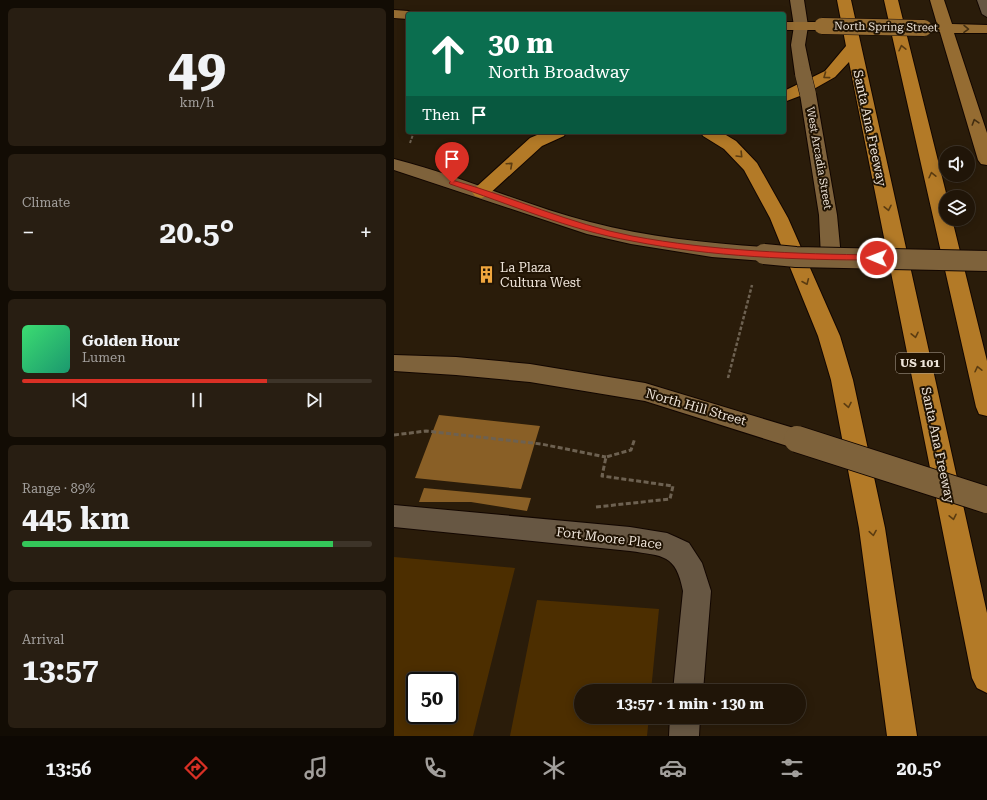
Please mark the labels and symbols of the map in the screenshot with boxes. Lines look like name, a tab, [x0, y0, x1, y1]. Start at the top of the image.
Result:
street label: North Spring Street	[834, 20, 938, 34]
one-way arrow	[963, 25, 969, 33]
one-way arrow	[899, 45, 907, 51]
street label: Santa Ana Freeway	[850, 68, 890, 188]
one-way arrow	[824, 71, 831, 78]
street label: West Arcadia Street	[804, 106, 834, 210]
one-way arrow	[972, 119, 980, 126]
pin	[435, 142, 469, 183]
one-way arrow	[735, 150, 743, 158]
one-way arrow	[505, 163, 512, 170]
one-way arrow	[928, 172, 937, 179]
one-way arrow	[883, 205, 891, 211]
position arrow	[856, 237, 898, 279]
place label: La Plaza Cultura West	[500, 260, 581, 290]
building icon: La Plaza Cultura West	[477, 264, 497, 284]
one-way arrow	[801, 278, 809, 286]
one-way arrow	[910, 332, 918, 339]
road number: US 101	[896, 353, 944, 373]
one-way arrow	[974, 366, 983, 373]
street label: North Hill Street	[644, 385, 748, 429]
street label: Santa Ana Freeway	[918, 385, 958, 505]
one-way arrow	[843, 402, 851, 408]
one-way arrow	[948, 514, 957, 521]
street label: Fort Moore Place	[555, 524, 663, 552]
one-way arrow	[868, 530, 877, 536]
speed limit sign: 50	[406, 672, 458, 724]

